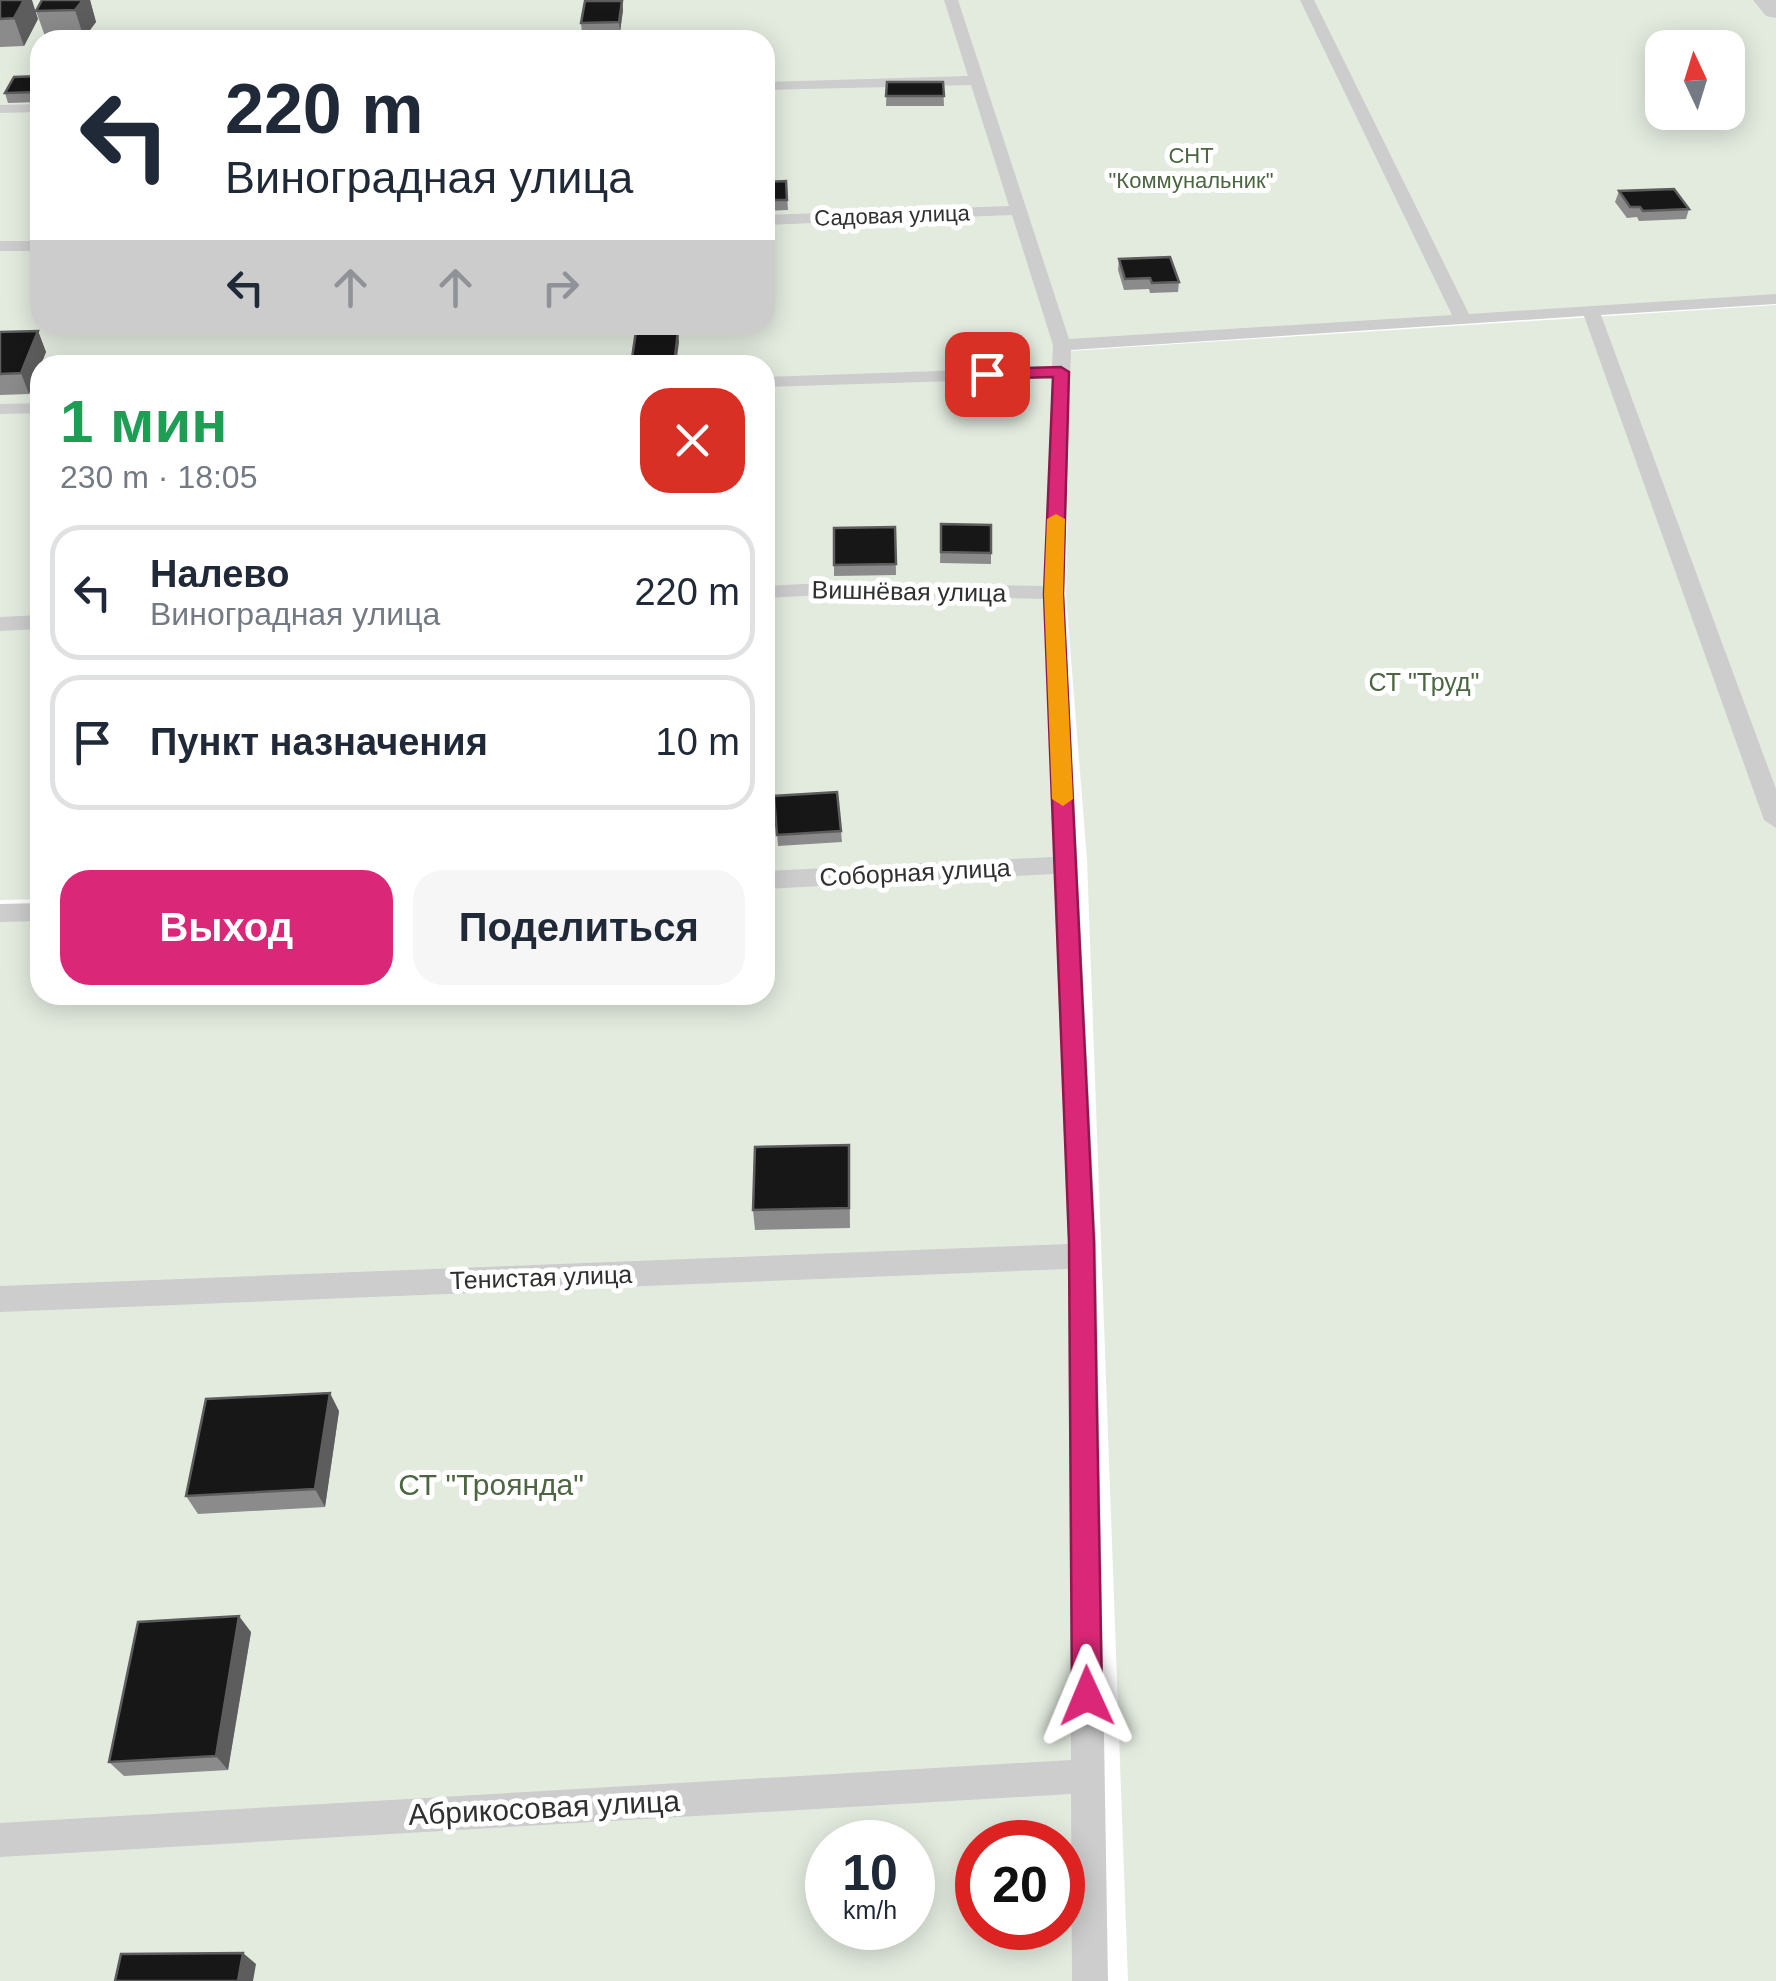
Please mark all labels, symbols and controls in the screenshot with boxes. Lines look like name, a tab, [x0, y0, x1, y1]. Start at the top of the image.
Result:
north arrow	[1645, 30, 1745, 130]
map controls	[1645, 30, 1745, 130]
icon: left	[60, 70, 190, 200]
text: 220 m	[225, 70, 423, 148]
park label: СНТ "Коммунальник"	[1109, 143, 1273, 193]
text: Виноградная улица	[225, 152, 633, 203]
street label: Садовая улица	[814, 200, 971, 231]
icon: left	[218, 260, 273, 315]
icon: ahead	[323, 260, 378, 315]
icon: ahead	[428, 260, 483, 315]
icon: right	[533, 260, 588, 315]
pin	[945, 332, 1030, 417]
icon: arrive	[960, 347, 1015, 402]
text: 1 мин	[60, 388, 228, 455]
button: close	[640, 388, 745, 493]
text: 230 m · 18:05	[60, 459, 257, 495]
text: Налево	[150, 553, 289, 595]
icon: left	[65, 565, 120, 620]
text: 220 m	[634, 571, 740, 613]
street label: Вишнёвая улица	[812, 575, 1007, 607]
text: Виноградная улица	[150, 596, 440, 632]
park label: СТ "Труд"	[1369, 668, 1479, 696]
icon: arrive	[65, 715, 120, 770]
text: Пункт назначения	[150, 721, 488, 763]
text: 10 m	[656, 721, 740, 763]
street label: Соборная улица	[819, 853, 1011, 891]
button: Выход	[60, 870, 393, 985]
button: Поделиться	[413, 870, 745, 985]
street label: Тенистая улица	[449, 1260, 633, 1294]
park label: СТ "Троянда"	[398, 1468, 584, 1501]
position arrow	[1035, 1644, 1139, 1748]
street label: Абрикосовая улица	[407, 1784, 681, 1831]
speed limit sign: 20	[955, 1820, 1085, 1950]
text: 10	[842, 1845, 898, 1901]
text: km/h	[843, 1896, 897, 1924]

